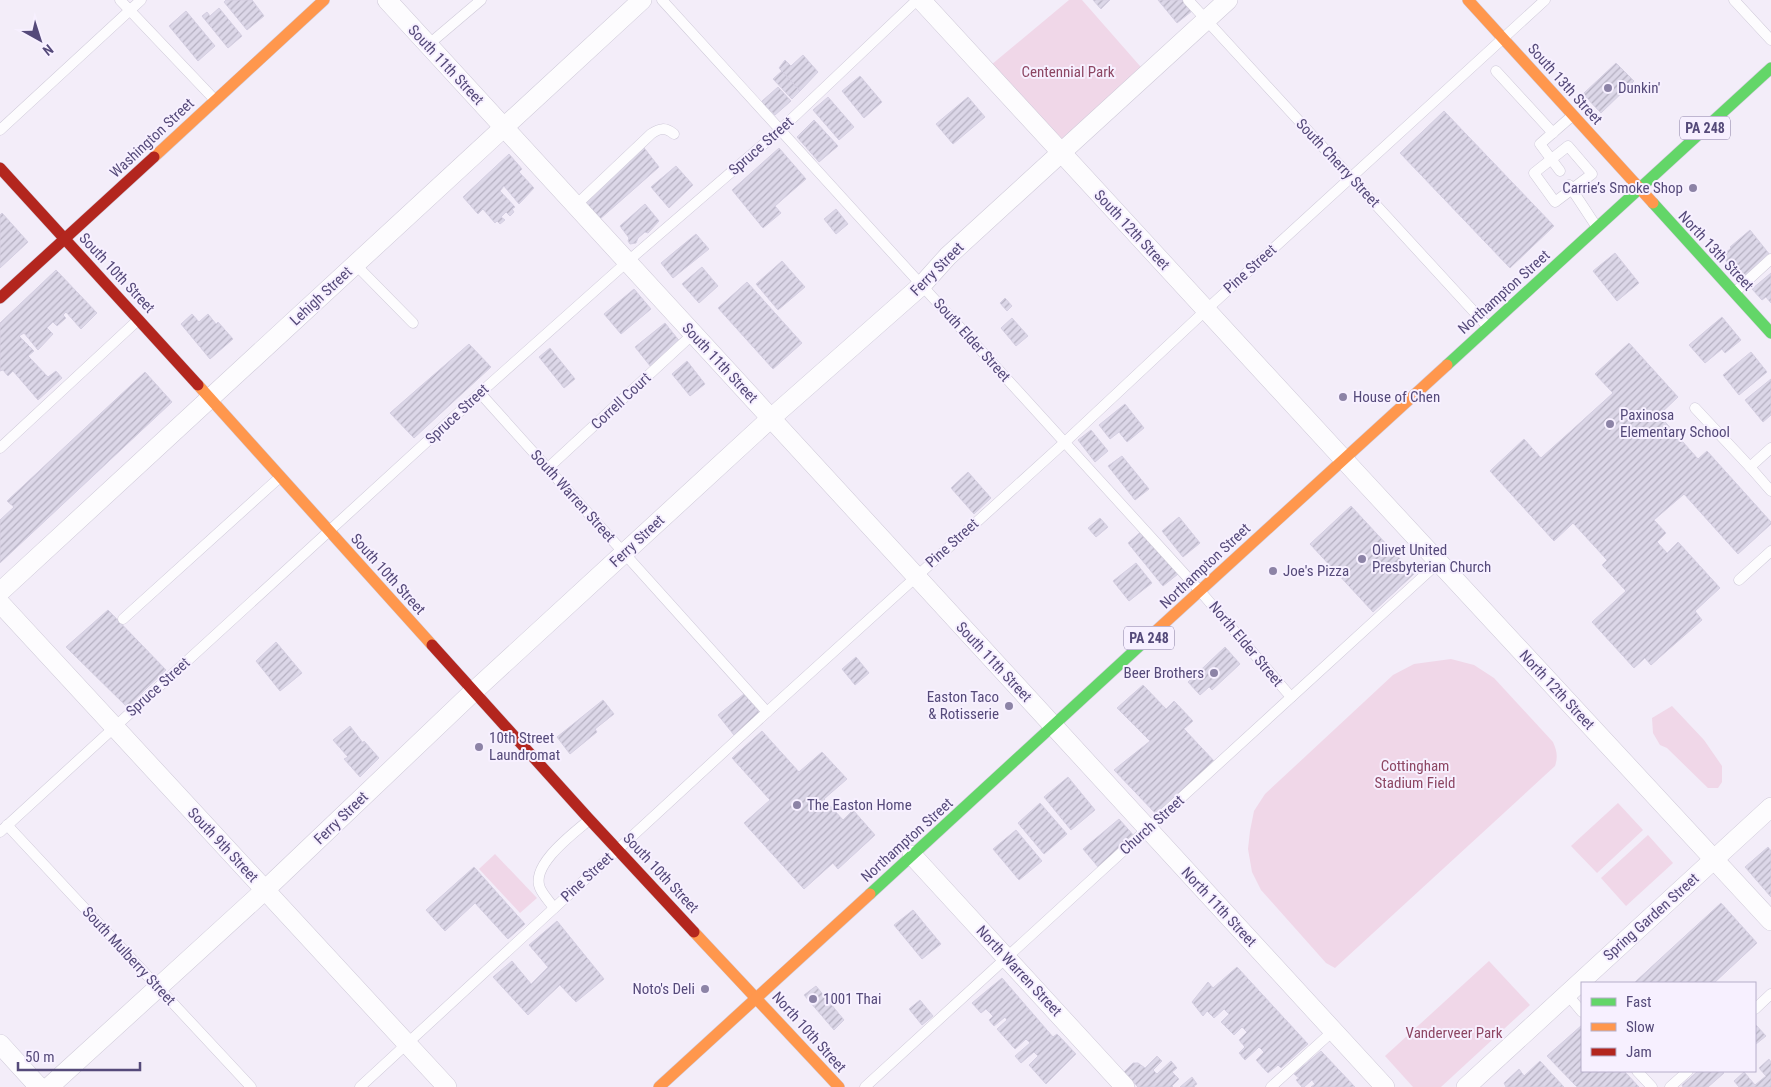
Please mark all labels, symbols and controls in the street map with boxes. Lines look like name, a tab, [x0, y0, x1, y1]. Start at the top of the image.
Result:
north arrow	[15, 15, 65, 65]
street label: South 11th Street	[404, 21, 488, 109]
street label: South 13th Street	[1524, 40, 1606, 128]
text: N	[40, 41, 57, 59]
park label: Centennial Park	[1021, 63, 1115, 81]
place label: Dunkin'	[1618, 79, 1660, 97]
marker: Dunkin'	[1602, 82, 1614, 94]
street label: Washington Street	[106, 95, 198, 181]
street label: Spruce Street	[725, 113, 797, 179]
street label: South Cherry Street	[1292, 115, 1384, 211]
road number: PA 248	[1680, 116, 1730, 140]
place label: Carrie’s Smoke Shop	[1562, 179, 1683, 197]
marker: Carrie’s Smoke Shop	[1687, 182, 1699, 194]
street label: South 12th Street	[1090, 186, 1174, 274]
street label: North 13th Street	[1675, 208, 1757, 294]
street label: South 10th Street	[75, 229, 159, 317]
street label: Ferry Street	[907, 239, 967, 299]
street label: Pine Street	[1220, 241, 1280, 297]
street label: Northampton Street	[1455, 246, 1553, 338]
street label: Lehigh Street	[286, 263, 356, 329]
street label: South Elder Street	[930, 295, 1014, 385]
street label: South 11th Street	[678, 319, 762, 407]
street label: Correll Court	[587, 369, 655, 433]
street label: Spruce Street	[422, 380, 492, 448]
place label: House of Chen	[1353, 388, 1440, 406]
marker: House of Chen	[1337, 391, 1349, 403]
place label: Paxinosa Elementary School	[1620, 406, 1730, 441]
marker: Paxinosa Elementary School	[1604, 418, 1616, 430]
street label: South Warren Street	[527, 446, 619, 546]
street label: Ferry Street	[606, 511, 668, 571]
street label: Pine Street	[922, 515, 982, 571]
street label: Northampton Street	[1156, 520, 1254, 612]
street label: South 10th Street	[347, 530, 429, 618]
place label: Olivet United Presbyterian Church	[1372, 541, 1491, 576]
marker: Olivet United Presbyterian Church	[1356, 553, 1368, 565]
place label: Joe's Pizza	[1283, 562, 1349, 580]
marker: Joe's Pizza	[1267, 565, 1279, 577]
street label: North Elder Street	[1205, 598, 1287, 690]
street label: South 11th Street	[952, 618, 1036, 706]
road number: PA 248	[1124, 626, 1174, 650]
street label: North 12th Street	[1516, 647, 1598, 733]
street label: Spruce Street	[122, 654, 194, 720]
place label: Beer Brothers	[1123, 664, 1204, 682]
marker: Beer Brothers	[1208, 667, 1220, 679]
place label: Easton Taco & Rotisserie	[927, 688, 999, 723]
marker: Easton Taco & Rotisserie	[1003, 700, 1015, 712]
place label: 10th Street Laundromat	[489, 729, 560, 764]
marker: 10th Street Laundromat	[473, 741, 485, 753]
park label: Cottingham Stadium Field	[1375, 757, 1455, 792]
street label: Ferry Street	[310, 788, 372, 848]
street label: Church Street	[1116, 791, 1188, 859]
street label: Northampton Street	[858, 794, 956, 886]
place label: The Easton Home	[807, 796, 912, 814]
marker: The Easton Home	[791, 799, 803, 811]
street label: South 9th Street	[184, 804, 262, 886]
street label: South 10th Street	[619, 829, 703, 917]
street label: Pine Street	[557, 848, 617, 906]
street label: North 11th Street	[1178, 864, 1260, 950]
street label: Spring Garden Street	[1600, 869, 1702, 965]
street label: South Mulberry Street	[79, 903, 179, 1009]
street label: North Warren Street	[972, 922, 1066, 1020]
place label: Noto's Deli	[633, 980, 695, 998]
legend	[1581, 982, 1756, 1072]
marker: Noto's Deli	[699, 983, 711, 995]
street label: North 10th Street	[768, 988, 850, 1076]
place label: 1001 Thai	[823, 990, 881, 1008]
marker: 1001 Thai	[807, 993, 819, 1005]
text: Fast	[1626, 993, 1651, 1011]
text: Slow	[1626, 1018, 1655, 1036]
park label: Vanderveer Park	[1406, 1024, 1503, 1042]
scale bar	[18, 1040, 140, 1072]
text: Jam	[1626, 1043, 1652, 1061]
text: 50 m	[25, 1048, 55, 1066]

